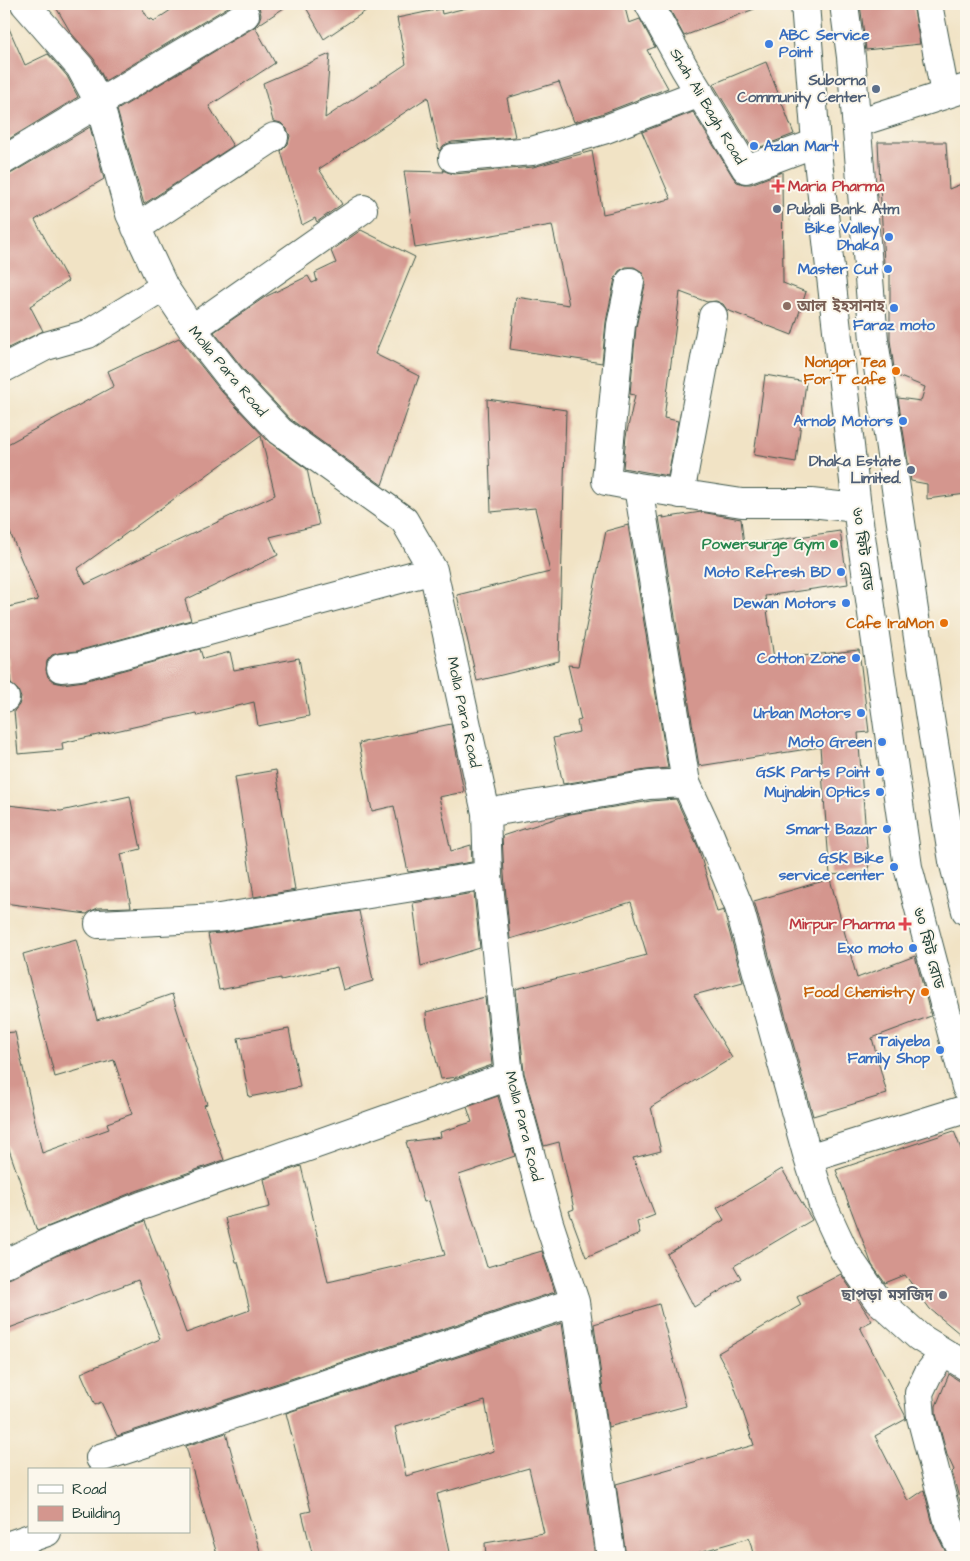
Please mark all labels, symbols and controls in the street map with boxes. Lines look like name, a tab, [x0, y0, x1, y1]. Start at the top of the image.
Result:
place label: ABC Service Point	[779, 25, 870, 63]
marker: ABC Service Point	[763, 38, 775, 50]
street label: Shah Ali Bagh Road	[664, 44, 751, 169]
place label: Suborna Community Center	[737, 70, 867, 109]
marker: Suborna Community Center	[870, 83, 882, 95]
place label: Azlan Mart	[764, 136, 840, 157]
marker: Azlan Mart	[748, 140, 760, 152]
place label: Maria Pharma	[788, 176, 885, 197]
marker: Maria Pharma	[772, 180, 784, 192]
place label: Pubali Bank Atm	[787, 199, 900, 220]
marker: Pubali Bank Atm	[771, 203, 783, 215]
place label: Bike Valley Dhaka	[805, 218, 880, 256]
marker: Bike Valley Dhaka	[883, 231, 895, 243]
place label: Master Cut	[798, 259, 879, 280]
marker: Master Cut	[882, 263, 894, 275]
place label: আল ইহসানাহ	[796, 296, 885, 317]
marker: আল ইহসানাহ	[781, 300, 793, 312]
marker: Faraz moto	[888, 302, 900, 314]
place label: Faraz moto	[853, 315, 936, 336]
street label: Molla Para Road	[183, 321, 272, 421]
place label: Nongor Tea For T cafe	[803, 352, 886, 390]
marker: Nongor Tea For T cafe	[890, 365, 902, 377]
place label: Arnob Motors	[794, 411, 893, 432]
marker: Arnob Motors	[897, 415, 909, 427]
place label: Dhaka Estate Limited.	[809, 451, 901, 489]
marker: Dhaka Estate Limited.	[905, 464, 917, 476]
street label: ৬০ ফিট রোড	[846, 506, 879, 592]
place label: Powersurge Gym	[702, 534, 824, 557]
marker: Powersurge Gym	[828, 538, 840, 550]
place label: Moto Refresh BD	[704, 562, 831, 583]
marker: Moto Refresh BD	[835, 566, 847, 578]
place label: Dewan Motors	[734, 593, 836, 614]
marker: Dewan Motors	[840, 597, 852, 609]
place label: Cafe IraMon	[846, 613, 934, 634]
marker: Cafe IraMon	[938, 617, 950, 629]
place label: Cotton Zone	[757, 648, 846, 669]
marker: Cotton Zone	[850, 652, 862, 664]
street label: Molla Para Road	[442, 655, 486, 770]
place label: Urban Motors	[754, 703, 851, 724]
marker: Urban Motors	[855, 707, 867, 719]
place label: Moto Green	[788, 732, 872, 753]
marker: Moto Green	[876, 736, 888, 748]
place label: GSK Parts Point	[756, 762, 871, 783]
marker: GSK Parts Point	[874, 766, 886, 778]
place label: Mujnabin Optics	[764, 782, 870, 803]
marker: Mujnabin Optics	[874, 786, 886, 798]
place label: Smart Bazar	[785, 819, 878, 840]
marker: Smart Bazar	[881, 823, 893, 835]
place label: GSK Bike service center	[779, 848, 885, 886]
marker: GSK Bike service center	[888, 861, 900, 873]
street label: ৬০ ফিট রোড	[908, 905, 950, 991]
place label: Mirpur Pharma	[790, 914, 895, 935]
marker: Mirpur Pharma	[899, 918, 911, 930]
place label: Exo moto	[838, 938, 904, 959]
marker: Exo moto	[907, 942, 919, 954]
place label: Food Chemistry	[804, 982, 916, 1004]
marker: Food Chemistry	[919, 986, 931, 998]
place label: Taiyeba Family Shop	[848, 1031, 931, 1070]
marker: Taiyeba Family Shop	[934, 1044, 946, 1056]
street label: Molla Para Road	[500, 1069, 547, 1184]
place label: ছাপড়া মসজিদ	[841, 1285, 933, 1306]
marker: ছাপড়া মসজিদ	[937, 1289, 949, 1301]
legend	[28, 1468, 190, 1534]
text: Road	[72, 1479, 107, 1500]
text: Building	[72, 1503, 120, 1525]

